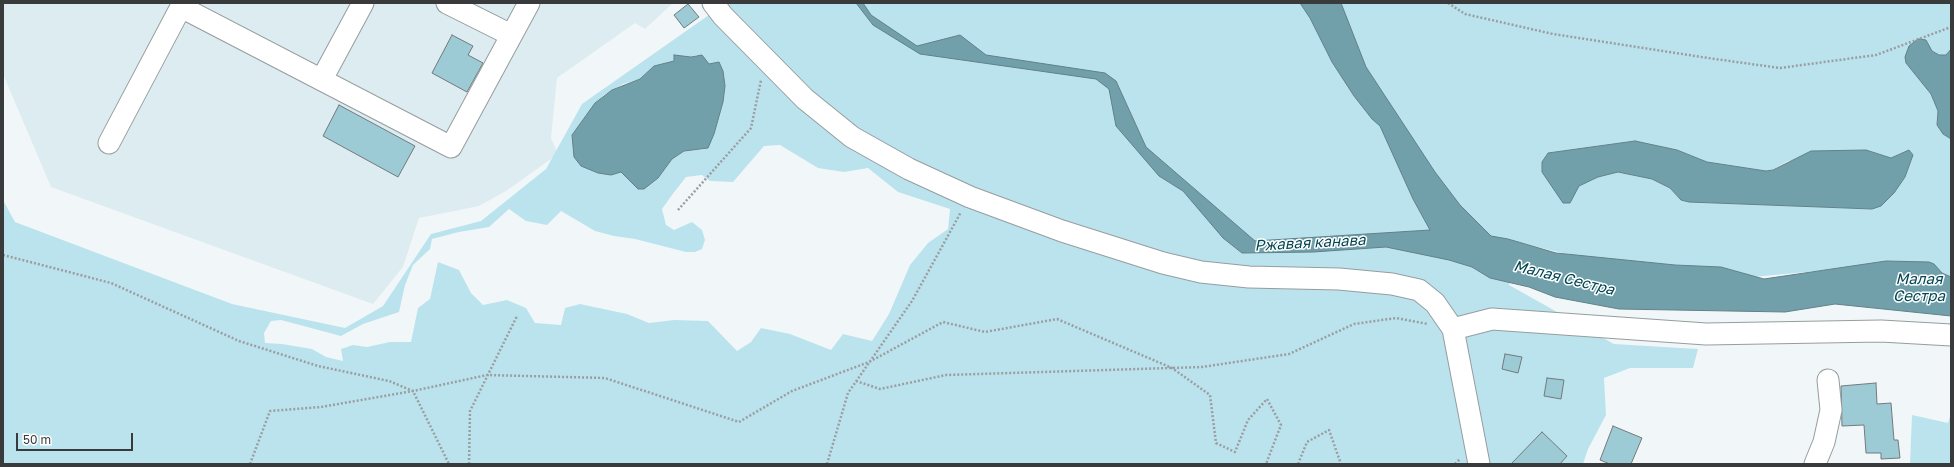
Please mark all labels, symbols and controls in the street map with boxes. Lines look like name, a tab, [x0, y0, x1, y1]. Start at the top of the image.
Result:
water label: Ржавая канава	[1254, 231, 1366, 255]
water label: Малая Сестра	[1512, 257, 1616, 299]
water label: Малая Сестра	[1893, 270, 1945, 305]
scale bar	[18, 425, 135, 451]
text: 50 m	[23, 432, 51, 447]

